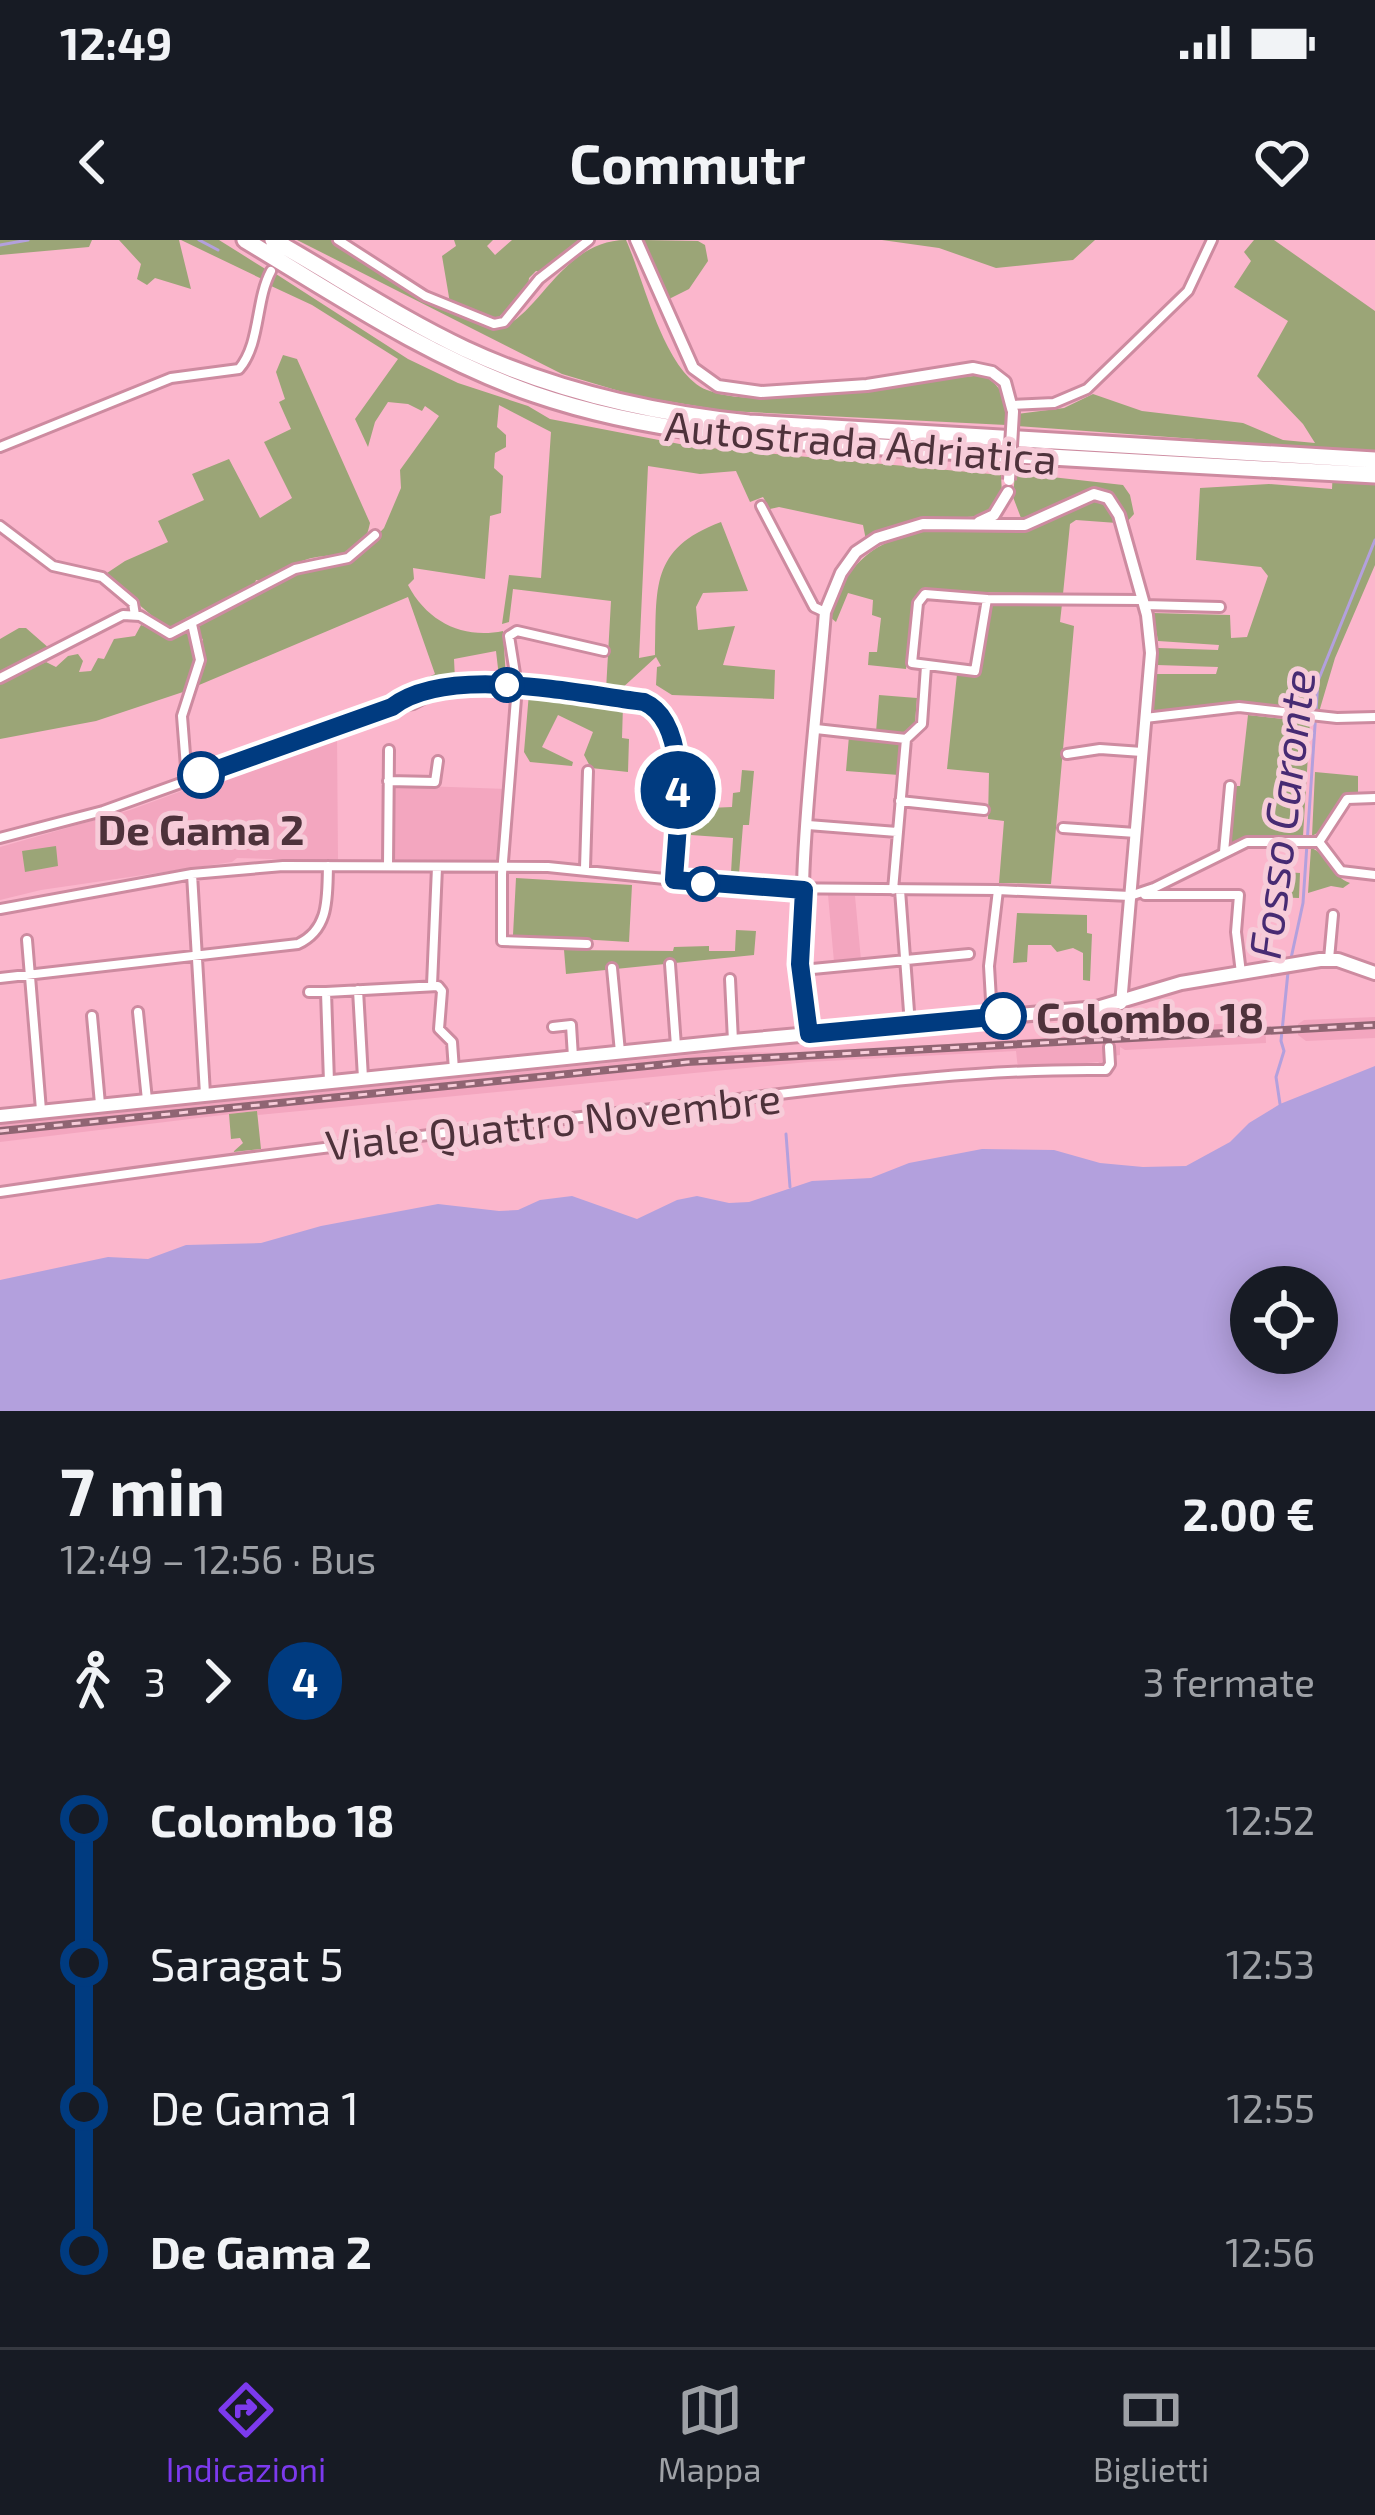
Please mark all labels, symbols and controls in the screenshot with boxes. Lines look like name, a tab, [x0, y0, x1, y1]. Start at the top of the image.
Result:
text: 12:49	[60, 15, 172, 69]
icon: back	[60, 129, 126, 195]
icon: heart	[1249, 129, 1315, 195]
text: Commutr	[570, 130, 805, 195]
street label: Autostrada Adriatica	[663, 399, 1059, 483]
water label: Fosso Caronte	[1235, 666, 1325, 962]
unlabelled marker	[491, 669, 523, 701]
line badge: 4	[639, 751, 717, 829]
marker: De Gama 2	[179, 753, 223, 797]
text: 4	[665, 765, 691, 815]
place label: De Gama 2	[97, 803, 305, 853]
unlabelled marker	[687, 868, 719, 900]
place label: Colombo 18	[1036, 991, 1264, 1041]
marker: Colombo 18	[981, 994, 1025, 1038]
street label: Viale Quattro Novembre	[323, 1071, 783, 1170]
map controls	[1230, 1266, 1338, 1374]
button: locate	[1230, 1266, 1338, 1374]
text: 7 min	[60, 1450, 225, 1529]
text: 2.00 €	[1182, 1486, 1315, 1540]
text: 12:49 – 12:56 · Bus	[60, 1535, 376, 1582]
icon: walk	[60, 1648, 126, 1714]
icon: forward	[184, 1648, 250, 1714]
text: 4	[292, 1656, 318, 1706]
text: 3	[144, 1658, 166, 1705]
text: 3 fermate	[1143, 1658, 1315, 1705]
text: Colombo 18	[150, 1792, 394, 1846]
text: 12:52	[1226, 1796, 1315, 1843]
text: Saragat 5	[150, 1936, 344, 1990]
text: 12:53	[1226, 1940, 1315, 1987]
text: De Gama 1	[150, 2080, 359, 2134]
text: 12:55	[1227, 2084, 1315, 2131]
text: De Gama 2	[150, 2224, 372, 2278]
text: 12:56	[1225, 2228, 1315, 2275]
tab: Indicazioni	[166, 2377, 326, 2489]
tab: Mappa	[658, 2377, 761, 2489]
tab: Biglietti	[1093, 2377, 1209, 2489]

